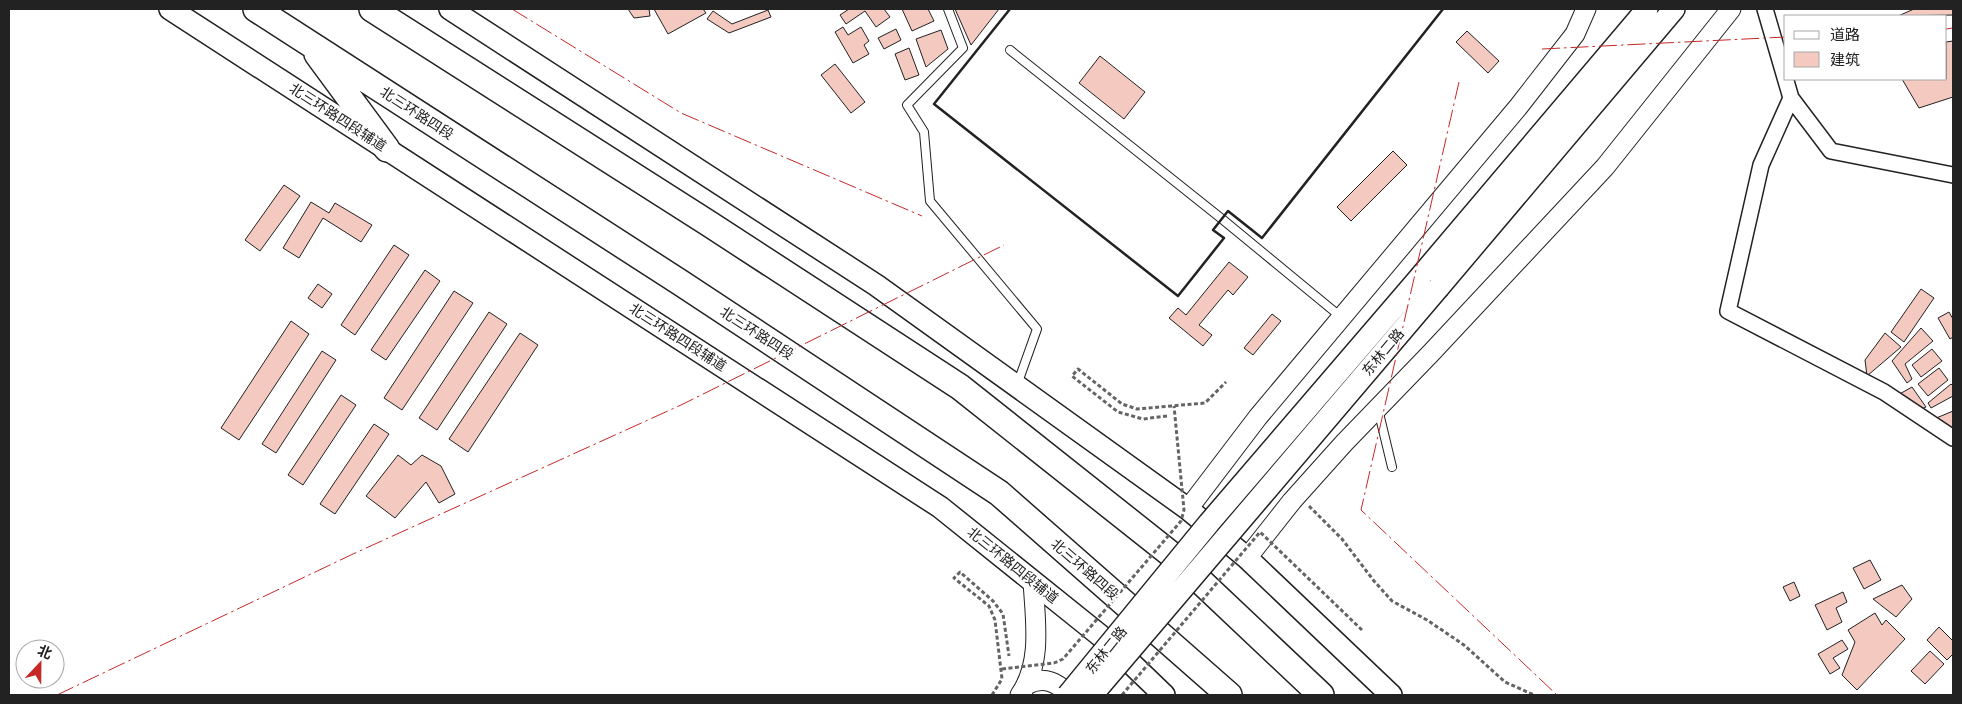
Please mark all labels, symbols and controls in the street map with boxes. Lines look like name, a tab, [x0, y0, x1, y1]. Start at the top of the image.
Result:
legend	[1784, 15, 1947, 80]
text: 道路	[1830, 24, 1860, 44]
text: 建筑	[1830, 49, 1860, 69]
street label: 北三环路四段辅道	[286, 78, 390, 155]
street label: 北三环路四段	[377, 82, 458, 143]
street label: 北三环路四段辅道	[626, 298, 730, 375]
street label: 北三环路四段	[717, 302, 798, 363]
street label: 东林二路	[1357, 324, 1408, 379]
street label: 北三环路四段辅道	[964, 522, 1063, 607]
street label: 北三环路四段	[1047, 534, 1123, 603]
street label: 东林二路	[1081, 622, 1131, 677]
north arrow	[15, 639, 65, 689]
text: 北	[35, 640, 55, 663]

